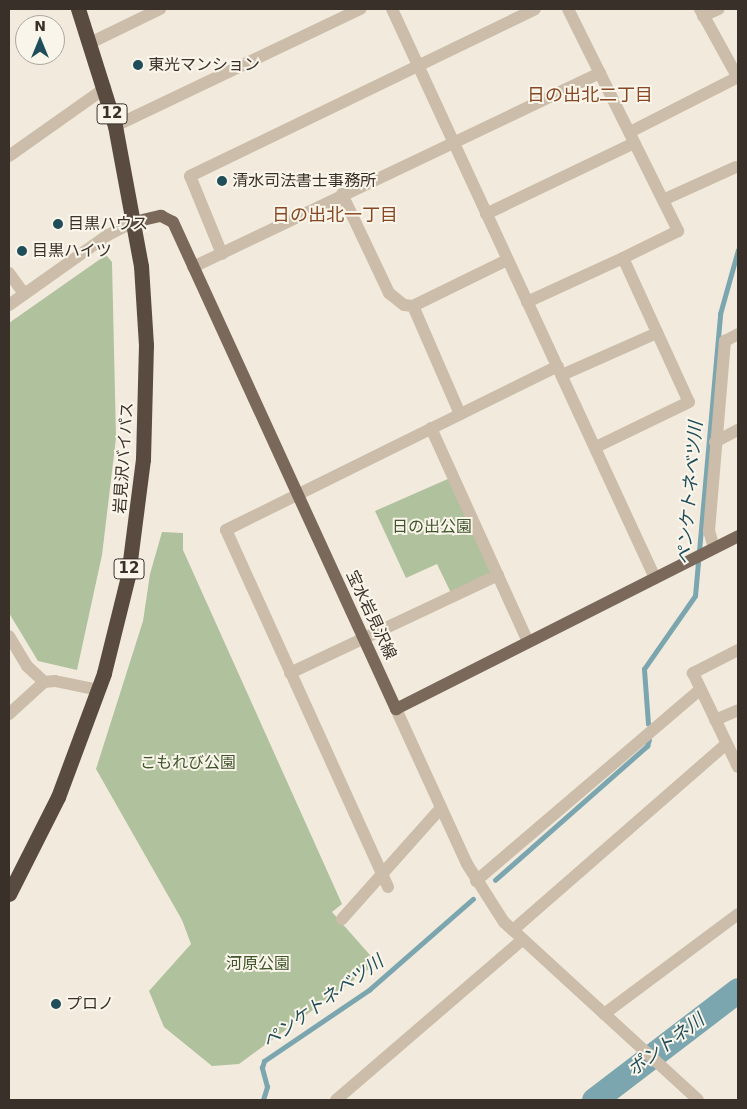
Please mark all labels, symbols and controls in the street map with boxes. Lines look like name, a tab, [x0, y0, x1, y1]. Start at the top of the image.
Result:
north arrow	[15, 15, 65, 65]
text: N	[34, 18, 46, 34]
place label: 東光マンション	[148, 55, 260, 75]
marker: 東光マンション	[132, 59, 144, 71]
district label: 日の出北二丁目	[527, 84, 653, 106]
road number: 12	[96, 102, 128, 126]
place label: 清水司法書士事務所	[232, 171, 376, 191]
marker: 清水司法書士事務所	[216, 175, 228, 187]
district label: 日の出北一丁目	[272, 204, 398, 226]
place label: 目黒ハウス	[68, 214, 148, 234]
marker: 目黒ハウス	[52, 218, 64, 230]
place label: 目黒ハイツ	[32, 241, 112, 261]
marker: 目黒ハイツ	[16, 245, 28, 257]
street label: 岩見沢バイパス	[111, 401, 137, 515]
water label: ペンケトネベツ川	[673, 420, 707, 566]
park label: 日の出公園	[392, 517, 472, 537]
road number: 12	[113, 556, 145, 582]
street label: 宝水岩見沢線	[342, 567, 400, 663]
park label: こもれび公園	[140, 753, 236, 773]
water label: ペンケトネベツ川	[258, 951, 388, 1053]
park label: 河原公園	[226, 954, 290, 974]
place label: プロノ	[66, 994, 114, 1014]
marker: プロノ	[50, 998, 62, 1010]
water label: ポントネ川	[624, 1009, 708, 1081]

